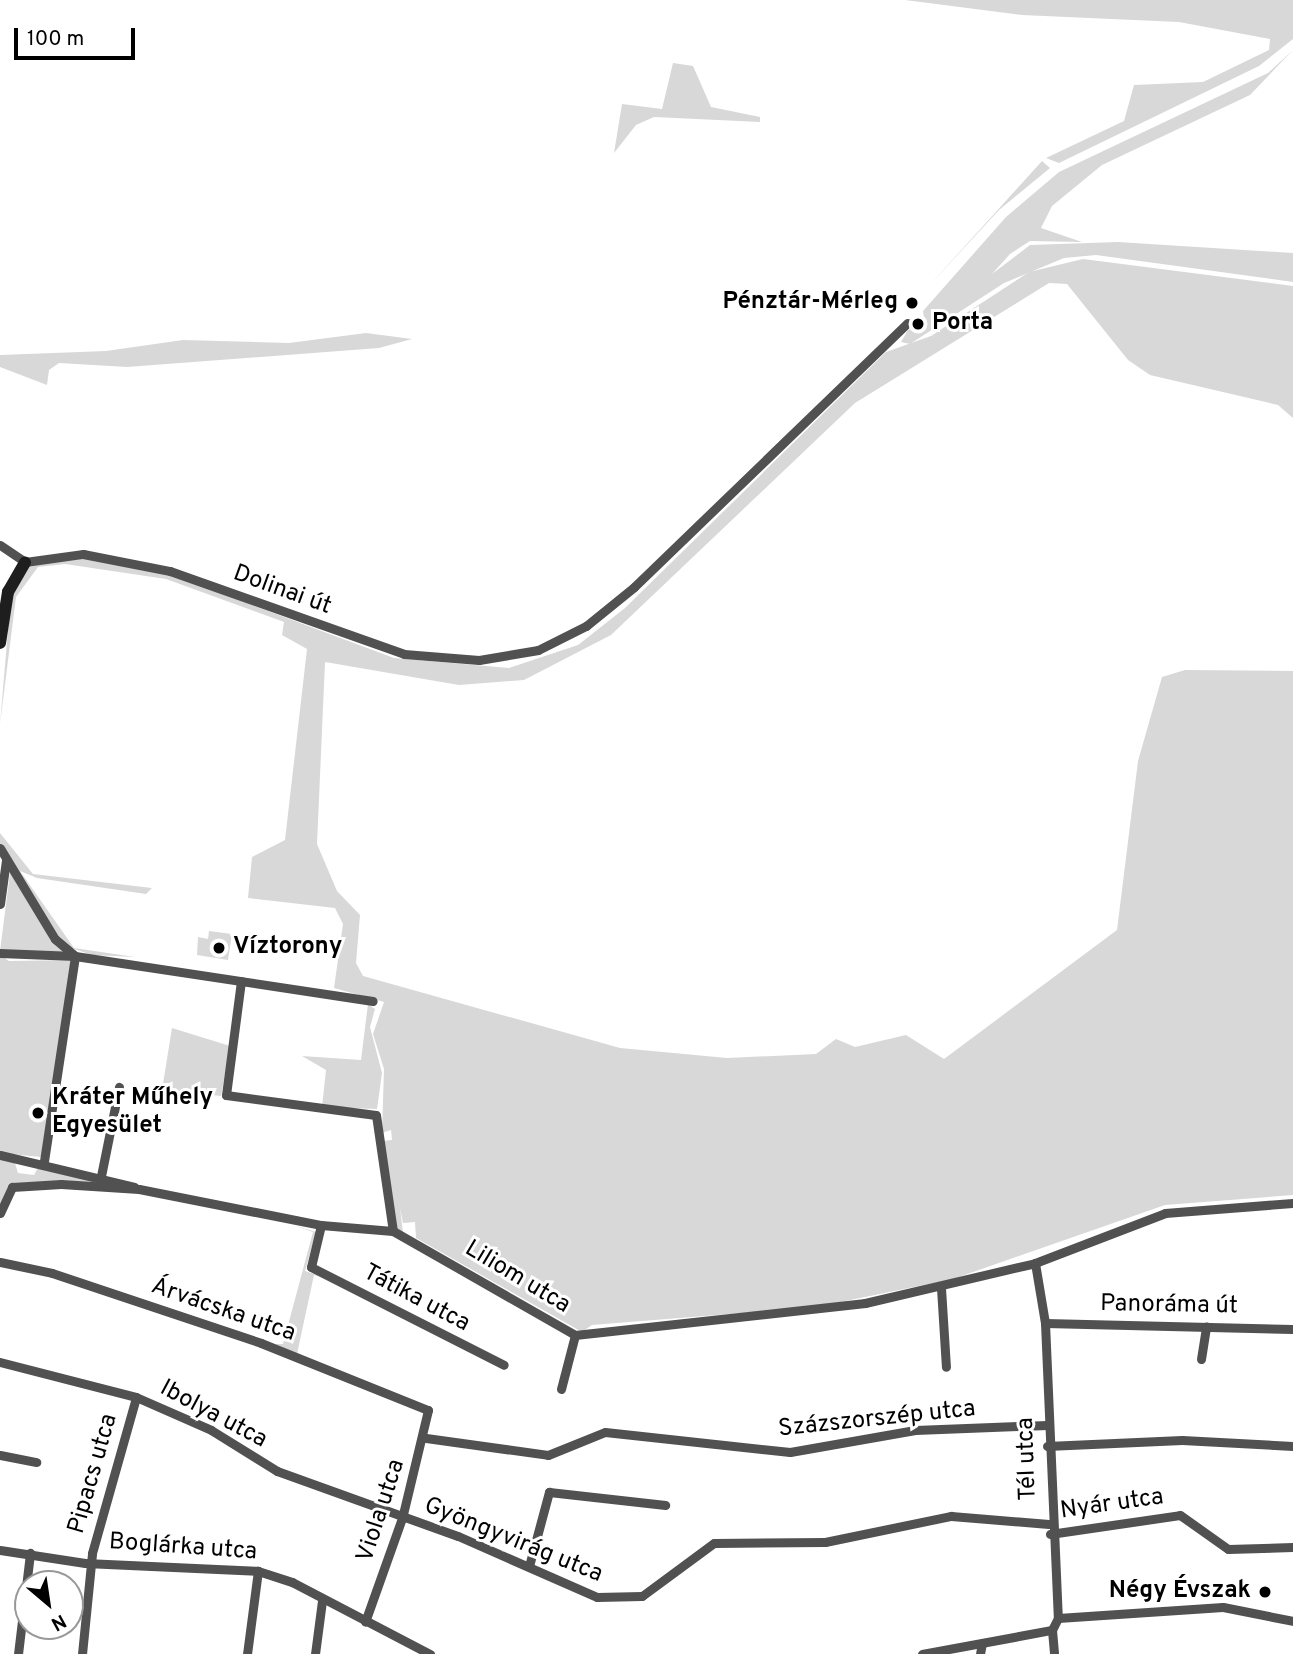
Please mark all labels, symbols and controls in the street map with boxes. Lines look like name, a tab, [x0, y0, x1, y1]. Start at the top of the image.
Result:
scale bar	[18, 14, 138, 58]
text: 100 m	[27, 26, 84, 53]
place label: Pénztár-Mérleg	[722, 289, 898, 317]
marker: Pénztár-Mérleg	[904, 295, 920, 311]
place label: Porta	[932, 310, 993, 338]
marker: Porta	[910, 316, 926, 332]
street label: Dolinai út	[229, 560, 335, 622]
place label: Víztorony	[233, 934, 342, 962]
marker: Víztorony	[211, 940, 227, 956]
place label: Kráter Műhely Egyesület	[52, 1085, 213, 1141]
marker: Kráter Műhely Egyesület	[30, 1105, 46, 1121]
street label: Liliom utca	[459, 1235, 575, 1321]
street label: Tátika utca	[358, 1259, 474, 1339]
street label: Árvácska utca	[147, 1273, 299, 1349]
street label: Panoráma út	[1100, 1290, 1238, 1322]
street label: Ibolya utca	[154, 1375, 272, 1455]
street label: Százszorszép utca	[777, 1395, 977, 1445]
street label: Pipacs utca	[63, 1411, 125, 1537]
street label: Tél utca	[1012, 1417, 1044, 1501]
street label: Viola utca	[352, 1456, 412, 1566]
street label: Nyár utca	[1058, 1484, 1166, 1526]
street label: Gyöngyvirág utca	[420, 1492, 606, 1590]
street label: Boglárka utca	[108, 1528, 258, 1568]
north arrow	[14, 1570, 84, 1640]
place label: Négy Évszak	[1109, 1578, 1251, 1606]
marker: Négy Évszak	[1257, 1584, 1273, 1600]
text: N	[46, 1608, 70, 1635]

